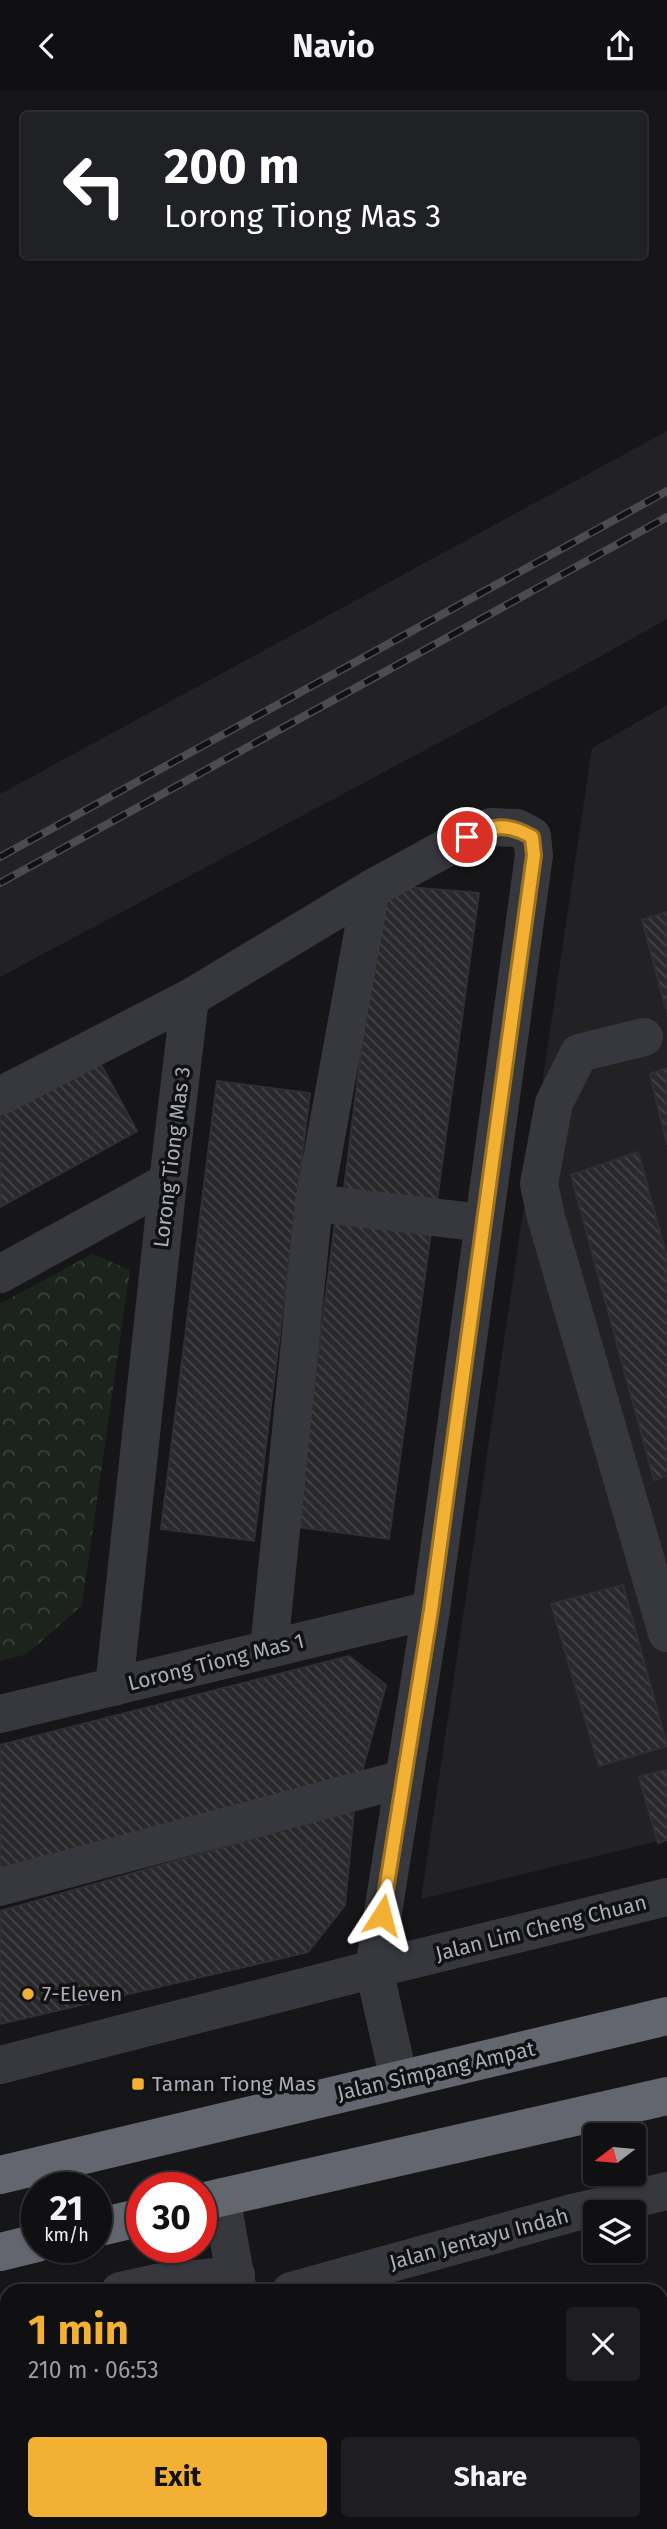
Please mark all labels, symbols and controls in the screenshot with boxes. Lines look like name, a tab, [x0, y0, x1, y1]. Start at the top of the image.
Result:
icon: back	[28, 27, 66, 65]
text: Navio	[292, 27, 375, 65]
icon: share	[601, 27, 639, 65]
text: 200 m	[164, 137, 300, 196]
icon: left	[49, 140, 140, 231]
text: Lorong Tiong Mas 3	[164, 197, 441, 235]
pin	[437, 807, 497, 867]
icon: arrive	[448, 818, 486, 856]
street label: Lorong Tiong Mas 3	[148, 1065, 196, 1249]
street label: Lorong Tiong Mas 1	[125, 1628, 307, 1696]
position arrow	[345, 1878, 419, 1952]
street label: Jalan Lim Cheng Chuan	[433, 1889, 649, 1967]
place label: 7-Eleven	[42, 1981, 122, 2007]
marker: 7-Eleven	[20, 1986, 36, 2002]
street label: Jalan Simpang Ampat	[335, 2036, 538, 2106]
place label: Taman Tiong Mas	[152, 2071, 316, 2097]
marker: Taman Tiong Mas	[130, 2076, 146, 2092]
north arrow	[583, 2123, 646, 2186]
map controls	[583, 2123, 646, 2263]
speed limit sign: 30	[126, 2172, 217, 2263]
text: 21	[50, 2187, 83, 2229]
button: layers	[583, 2200, 646, 2263]
street label: Jalan Jentayu Indah	[386, 2203, 572, 2275]
text: km/h	[44, 2224, 89, 2246]
text: 1 min	[28, 2305, 129, 2355]
button: close	[566, 2307, 640, 2381]
text: 210 m · 06:53	[28, 2356, 159, 2384]
button: Exit	[28, 2437, 327, 2517]
button: Share	[341, 2437, 640, 2517]

